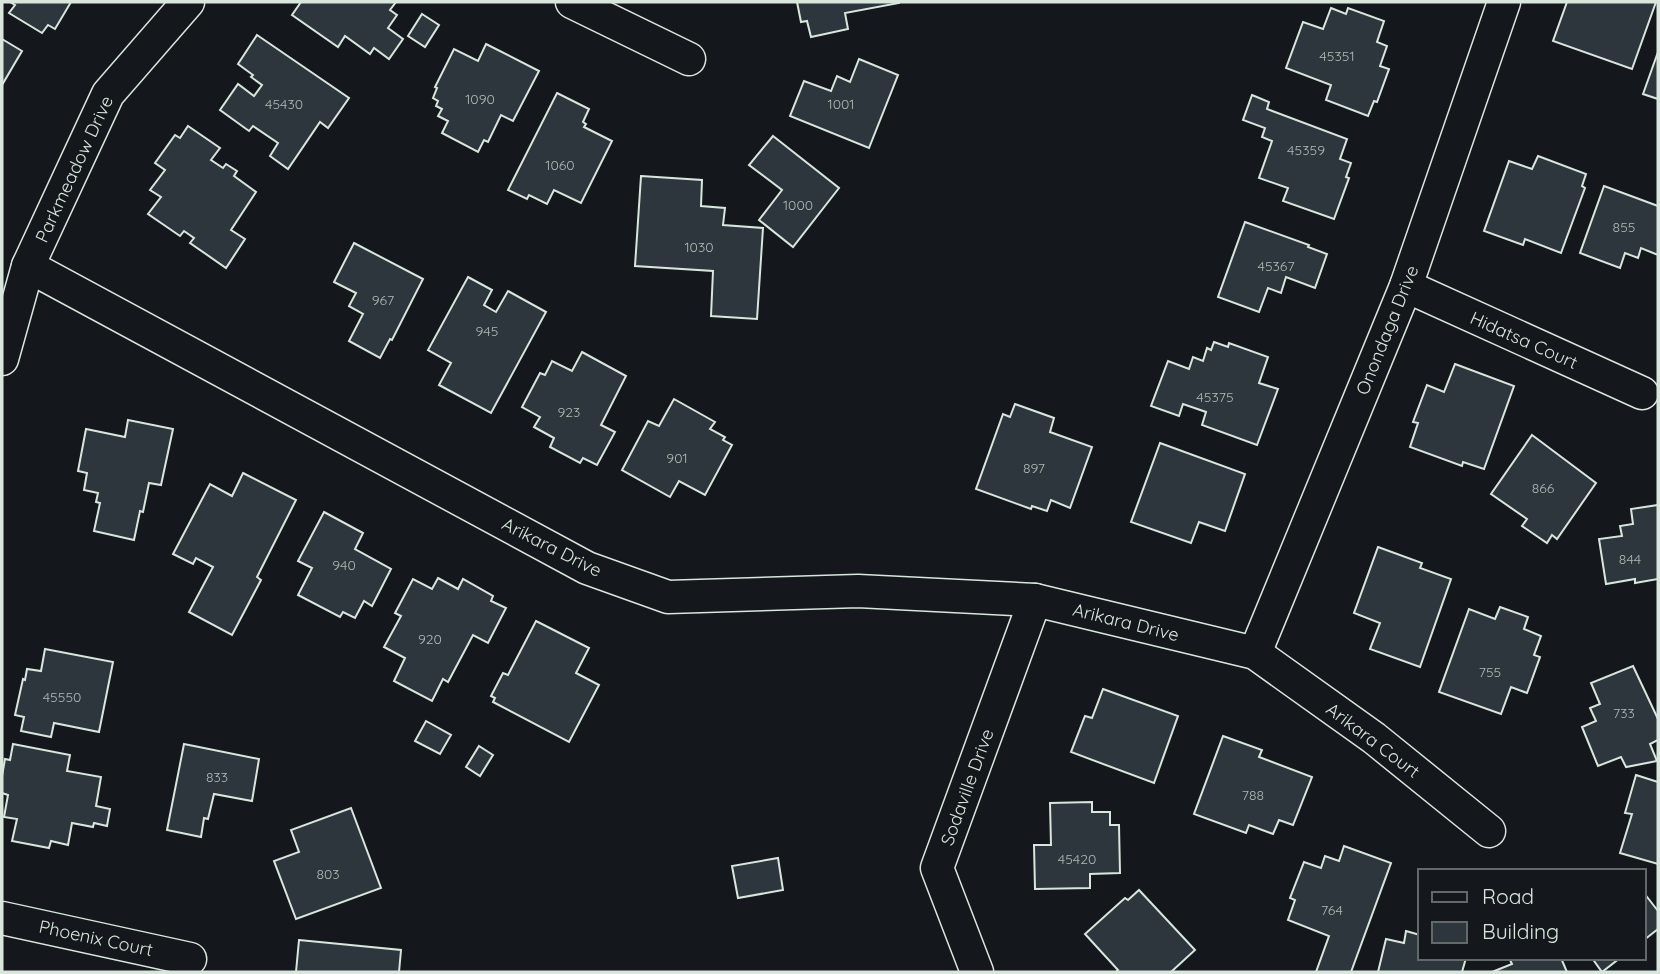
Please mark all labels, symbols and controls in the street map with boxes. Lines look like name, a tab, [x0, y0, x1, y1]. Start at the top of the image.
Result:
house number: 45351	[1319, 47, 1355, 65]
house number: 1090	[465, 90, 495, 108]
street label: Parkmeadow Drive	[30, 92, 118, 246]
house number: 45430	[265, 95, 303, 113]
house number: 1001	[827, 95, 855, 113]
house number: 45359	[1287, 141, 1325, 159]
house number: 1060	[545, 156, 575, 174]
house number: 1000	[783, 196, 813, 214]
house number: 855	[1613, 218, 1635, 236]
house number: 1030	[684, 238, 714, 256]
house number: 45367	[1257, 257, 1295, 275]
street label: Onondaga Drive	[1351, 262, 1423, 398]
house number: 967	[372, 291, 394, 309]
street label: Hidatsa Court	[1467, 306, 1581, 374]
house number: 945	[476, 322, 498, 340]
house number: 45375	[1196, 388, 1234, 406]
house number: 923	[558, 403, 580, 421]
house number: 901	[666, 449, 688, 467]
house number: 897	[1023, 459, 1045, 477]
house number: 866	[1532, 479, 1555, 497]
street label: Arikara Drive	[498, 512, 606, 582]
house number: 844	[1619, 550, 1641, 568]
house number: 940	[332, 556, 356, 574]
street label: Arikara Drive	[1070, 598, 1182, 646]
house number: 920	[418, 630, 442, 648]
house number: 755	[1479, 663, 1501, 681]
house number: 45550	[43, 688, 81, 706]
street label: Arikara Court	[1322, 697, 1424, 783]
house number: 733	[1613, 704, 1635, 722]
street label: Sodaville Drive	[935, 726, 999, 848]
house number: 833	[206, 768, 228, 786]
house number: 788	[1242, 786, 1264, 804]
house number: 45420	[1058, 850, 1096, 868]
house number: 803	[316, 865, 340, 883]
legend	[1418, 869, 1646, 960]
text: Road	[1482, 883, 1534, 909]
house number: 764	[1321, 901, 1343, 919]
street label: Phoenix Court	[37, 915, 155, 961]
text: Building	[1482, 918, 1559, 944]

